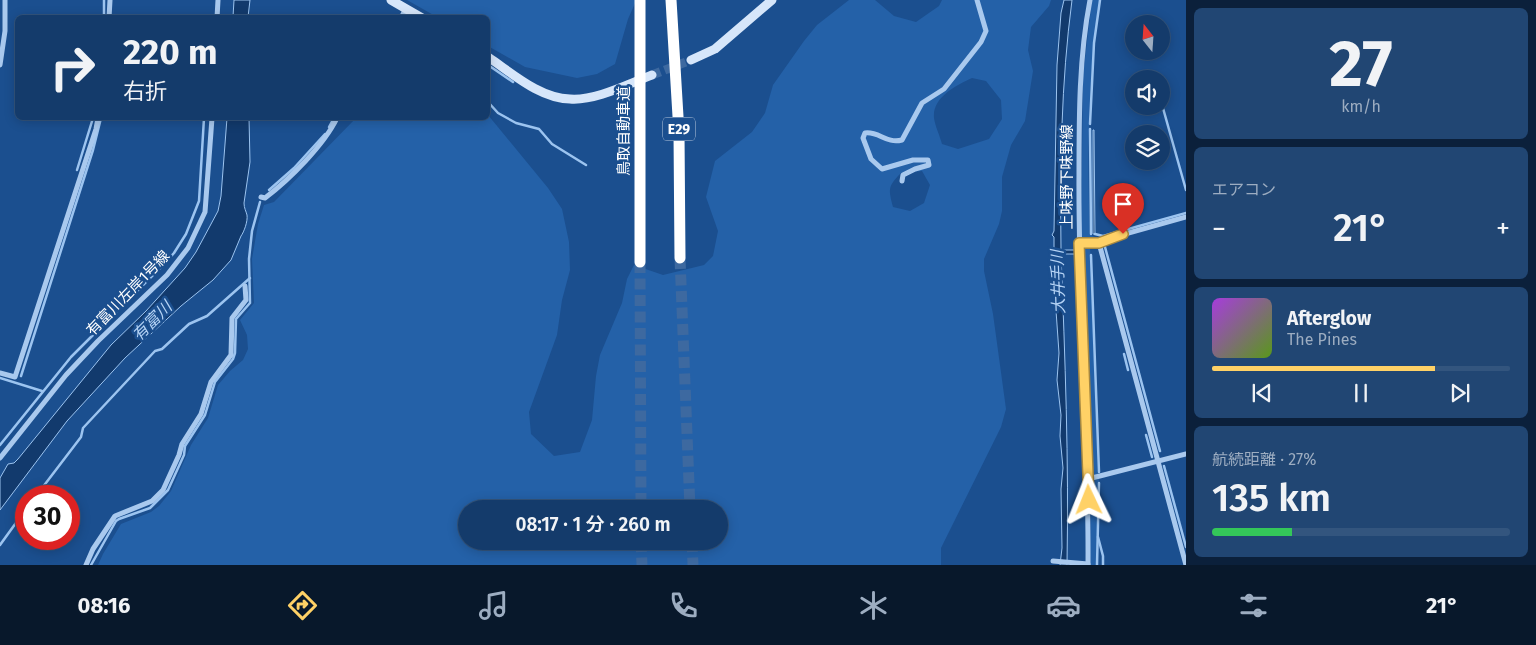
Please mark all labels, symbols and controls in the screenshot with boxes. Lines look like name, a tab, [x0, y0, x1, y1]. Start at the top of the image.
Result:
north arrow	[1125, 15, 1170, 60]
map controls	[1125, 15, 1170, 170]
text: 27	[1329, 25, 1393, 103]
text: 220 m	[123, 31, 218, 73]
icon: right	[40, 35, 105, 100]
button: sound	[1125, 70, 1170, 115]
text: 右折	[123, 78, 167, 105]
street label: 鳥取自動車道	[615, 86, 633, 176]
text: km/h	[1341, 97, 1381, 116]
road number: E29	[663, 118, 695, 140]
street label: 上味野下味野線	[1058, 124, 1076, 230]
button: layers	[1125, 125, 1170, 170]
text: エアコン	[1212, 180, 1276, 199]
pin	[1102, 183, 1144, 234]
icon: arrive	[1109, 190, 1137, 218]
text: 21°	[1333, 205, 1389, 251]
text: −	[1212, 212, 1226, 245]
text: +	[1496, 212, 1510, 245]
street label: 有富川左岸1号線	[83, 247, 173, 339]
water label: 大井手川	[1047, 248, 1069, 314]
water label: 有富川	[128, 297, 176, 345]
text: Afterglow	[1287, 307, 1371, 330]
text: The Pines	[1287, 330, 1357, 349]
icon: previous	[1248, 379, 1276, 407]
icon: pause	[1347, 379, 1375, 407]
icon: next	[1446, 379, 1474, 407]
text: 航続距離 · 27%	[1212, 450, 1317, 469]
position arrow	[1062, 473, 1114, 525]
text: 135 km	[1212, 475, 1331, 521]
speed limit sign: 30	[15, 485, 80, 550]
text: 08:17 · 1 分 · 260 m	[515, 513, 671, 536]
icon: directions	[285, 588, 320, 623]
icon: music	[476, 588, 511, 623]
icon: phone	[666, 588, 701, 623]
icon: climate	[856, 588, 891, 623]
icon: car	[1046, 588, 1081, 623]
icon: filters	[1236, 588, 1271, 623]
text: 08:16	[78, 592, 130, 619]
text: 21°	[1426, 592, 1458, 619]

